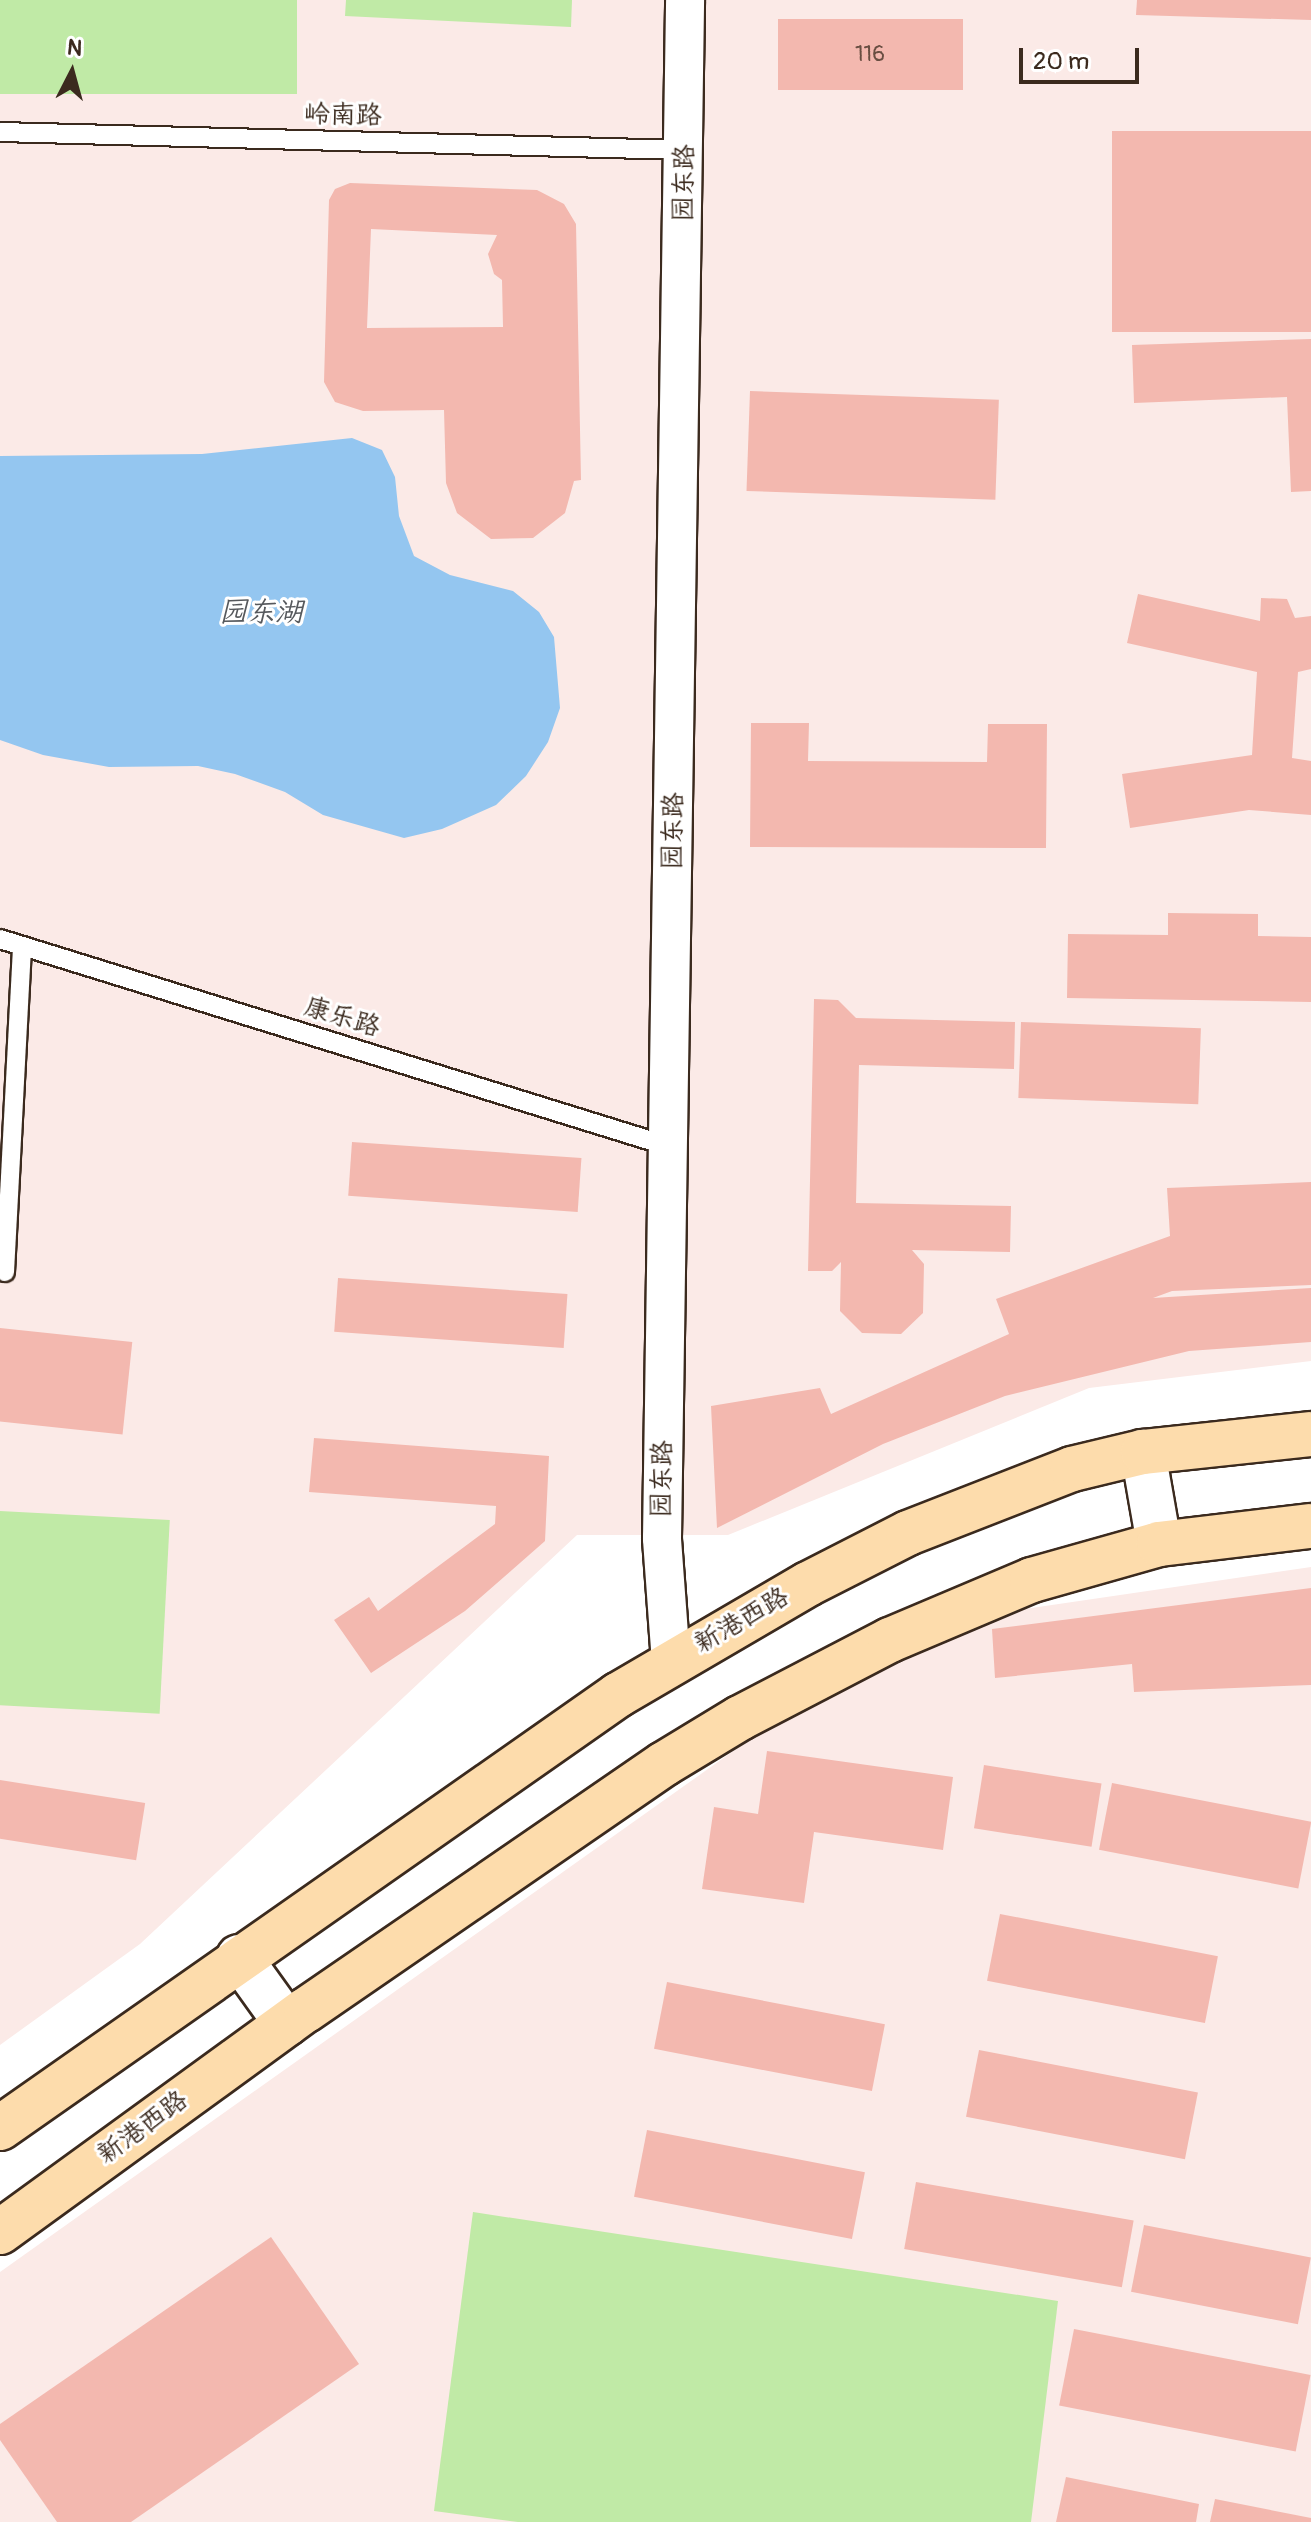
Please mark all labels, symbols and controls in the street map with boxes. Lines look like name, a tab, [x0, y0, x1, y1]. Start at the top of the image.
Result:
north arrow	[32, 32, 112, 112]
scale bar	[1023, 32, 1143, 82]
text: N	[66, 33, 83, 63]
house number: 116	[855, 42, 885, 68]
text: 20 m	[1033, 47, 1089, 76]
street label: 岭南路	[304, 100, 382, 132]
street label: 园东路	[669, 144, 701, 222]
water label: 园东湖	[219, 596, 303, 630]
street label: 园东路	[658, 792, 690, 870]
street label: 康乐路	[300, 992, 384, 1044]
street label: 园东路	[647, 1440, 679, 1518]
street label: 新港西路	[689, 1581, 795, 1661]
street label: 新港西路	[92, 2085, 194, 2171]

